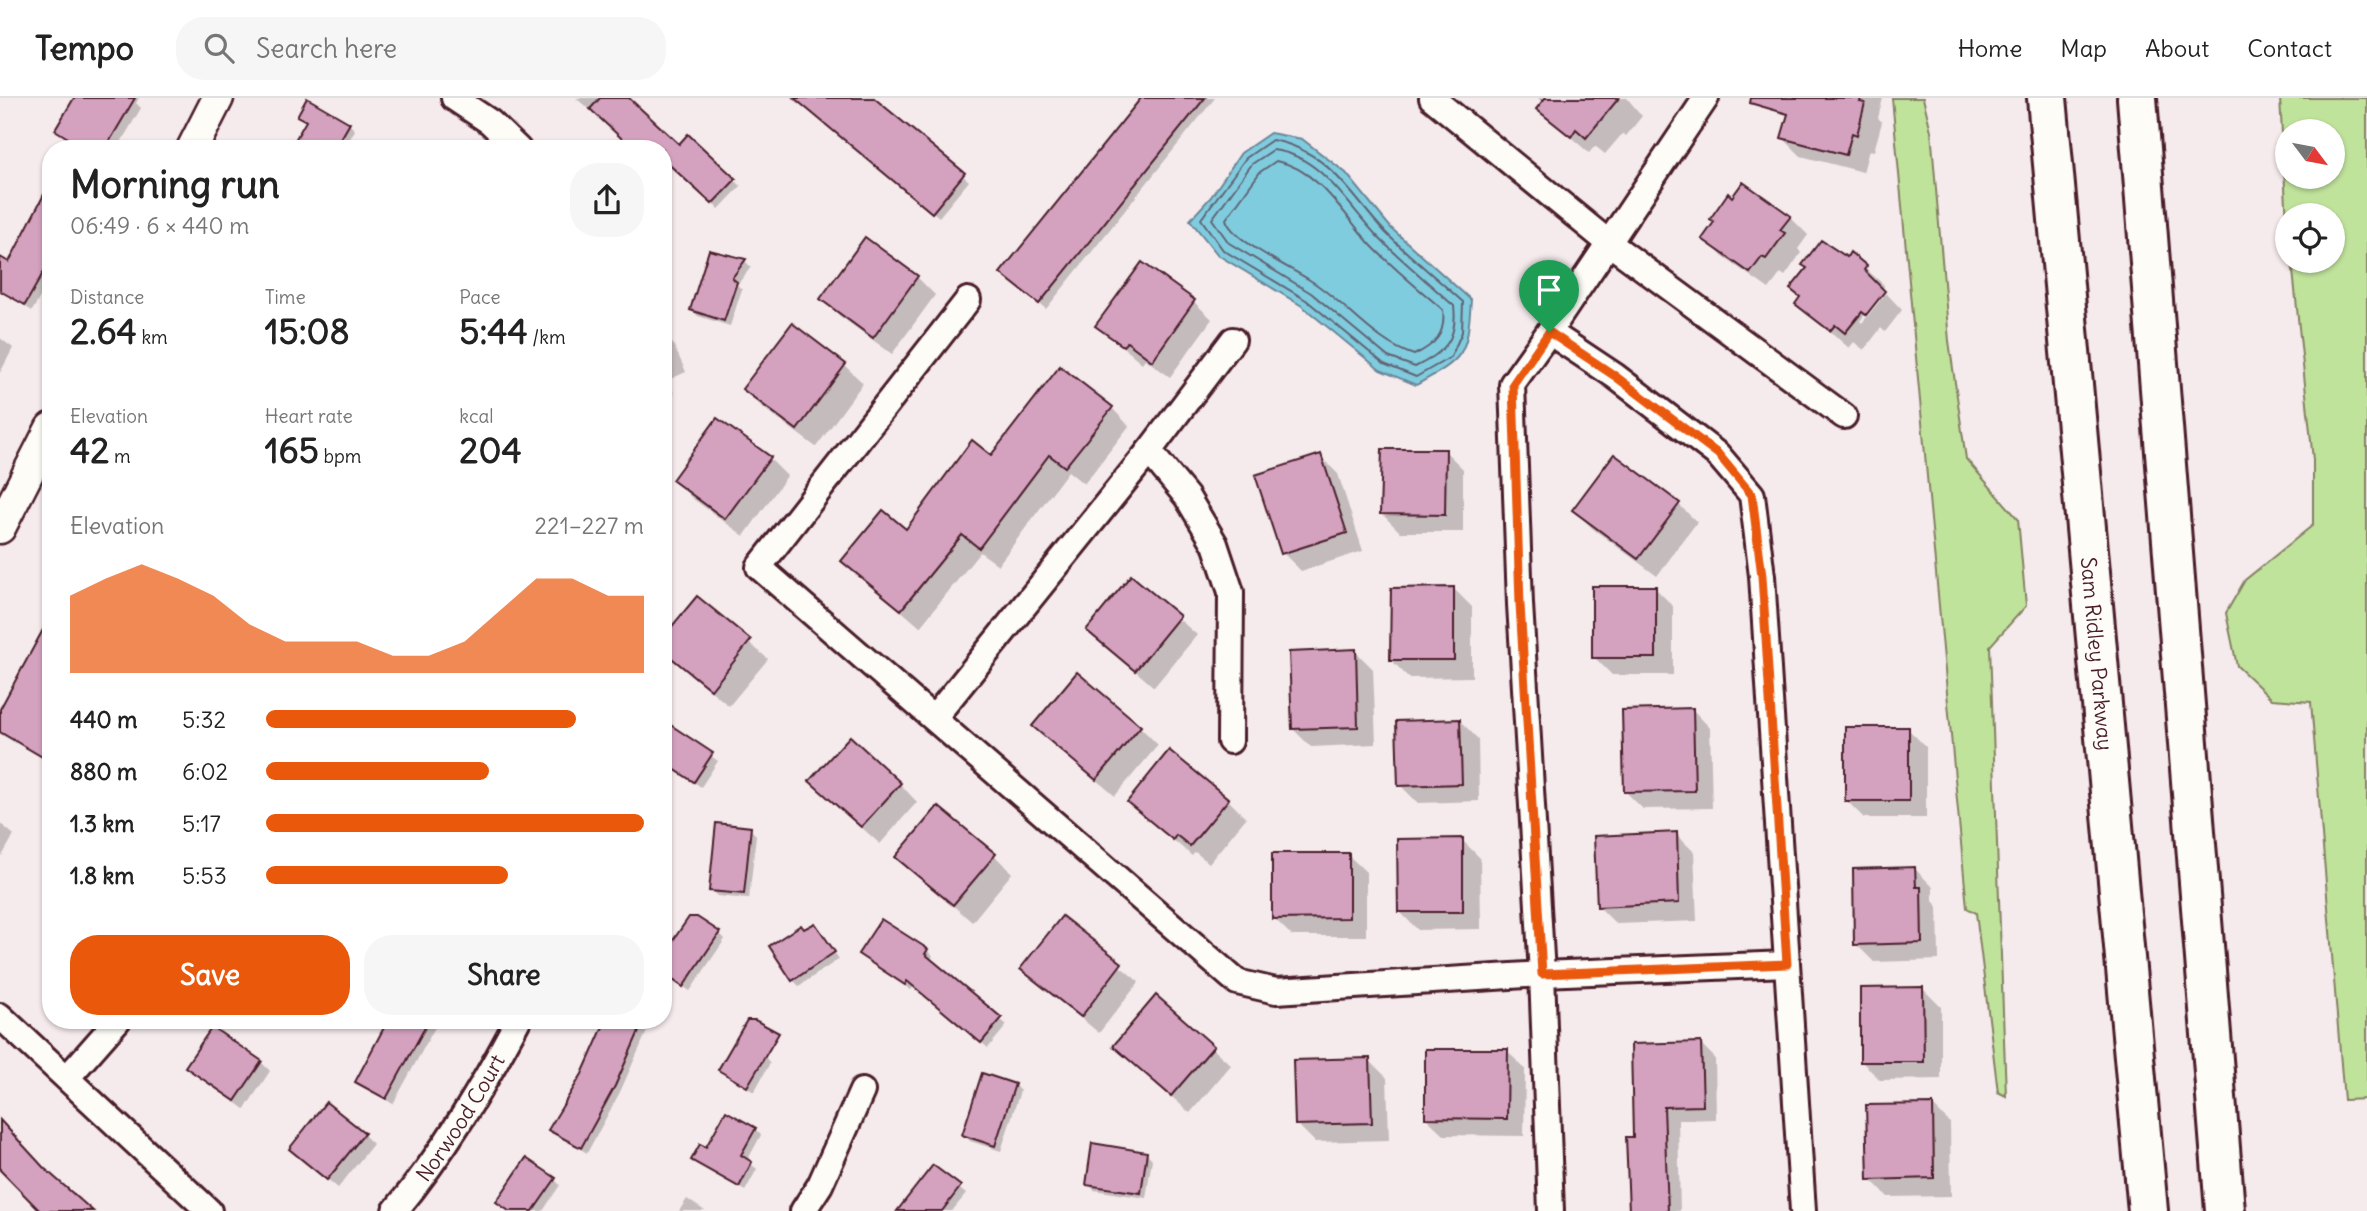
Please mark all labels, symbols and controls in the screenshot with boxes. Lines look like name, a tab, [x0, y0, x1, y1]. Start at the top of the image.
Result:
search box	[176, 17, 666, 80]
text: Tempo	[35, 27, 134, 69]
icon: search	[200, 29, 238, 67]
text: Search here	[256, 32, 397, 65]
text: Home	[1958, 33, 2022, 63]
text: Map	[2060, 33, 2107, 63]
text: About	[2145, 33, 2209, 63]
text: Contact	[2247, 33, 2332, 63]
north arrow	[2275, 119, 2345, 189]
map controls	[2275, 119, 2345, 273]
text: Morning run	[70, 161, 280, 208]
button: share	[570, 163, 644, 237]
button: locate	[2275, 203, 2345, 273]
text: 06:49 · 6 × 440 m	[70, 211, 249, 240]
pin	[1519, 260, 1579, 332]
icon: arrive	[1530, 271, 1568, 309]
text: Distance	[70, 285, 144, 309]
text: Time	[265, 285, 306, 309]
text: Pace	[459, 285, 501, 309]
text: 2.64	[70, 309, 137, 353]
text: 15:08	[265, 309, 350, 353]
text: 5:44	[459, 309, 528, 353]
text: km	[137, 325, 168, 349]
text: /km	[528, 325, 566, 349]
text: Elevation	[70, 404, 148, 428]
text: Heart rate	[265, 404, 353, 428]
text: kcal	[459, 404, 494, 428]
text: 42	[70, 428, 109, 472]
text: 165	[265, 428, 319, 472]
text: 204	[459, 428, 522, 472]
text: m	[109, 444, 131, 468]
text: bpm	[319, 444, 361, 468]
text: Elevation	[70, 511, 164, 540]
text: 221–227 m	[534, 511, 644, 540]
street label: Sam Ridley Parkway	[2075, 556, 2120, 752]
text: 440 m	[70, 705, 137, 734]
text: 5:32	[182, 705, 226, 734]
text: 880 m	[70, 757, 137, 786]
text: 6:02	[182, 757, 228, 786]
text: 1.3 km	[70, 809, 134, 838]
text: 5:17	[182, 809, 221, 838]
text: 1.8 km	[70, 861, 135, 890]
text: 5:53	[182, 861, 227, 890]
button: Save	[70, 935, 350, 1015]
button: Share	[364, 935, 644, 1015]
street label: Norwood Court	[410, 1049, 510, 1187]

